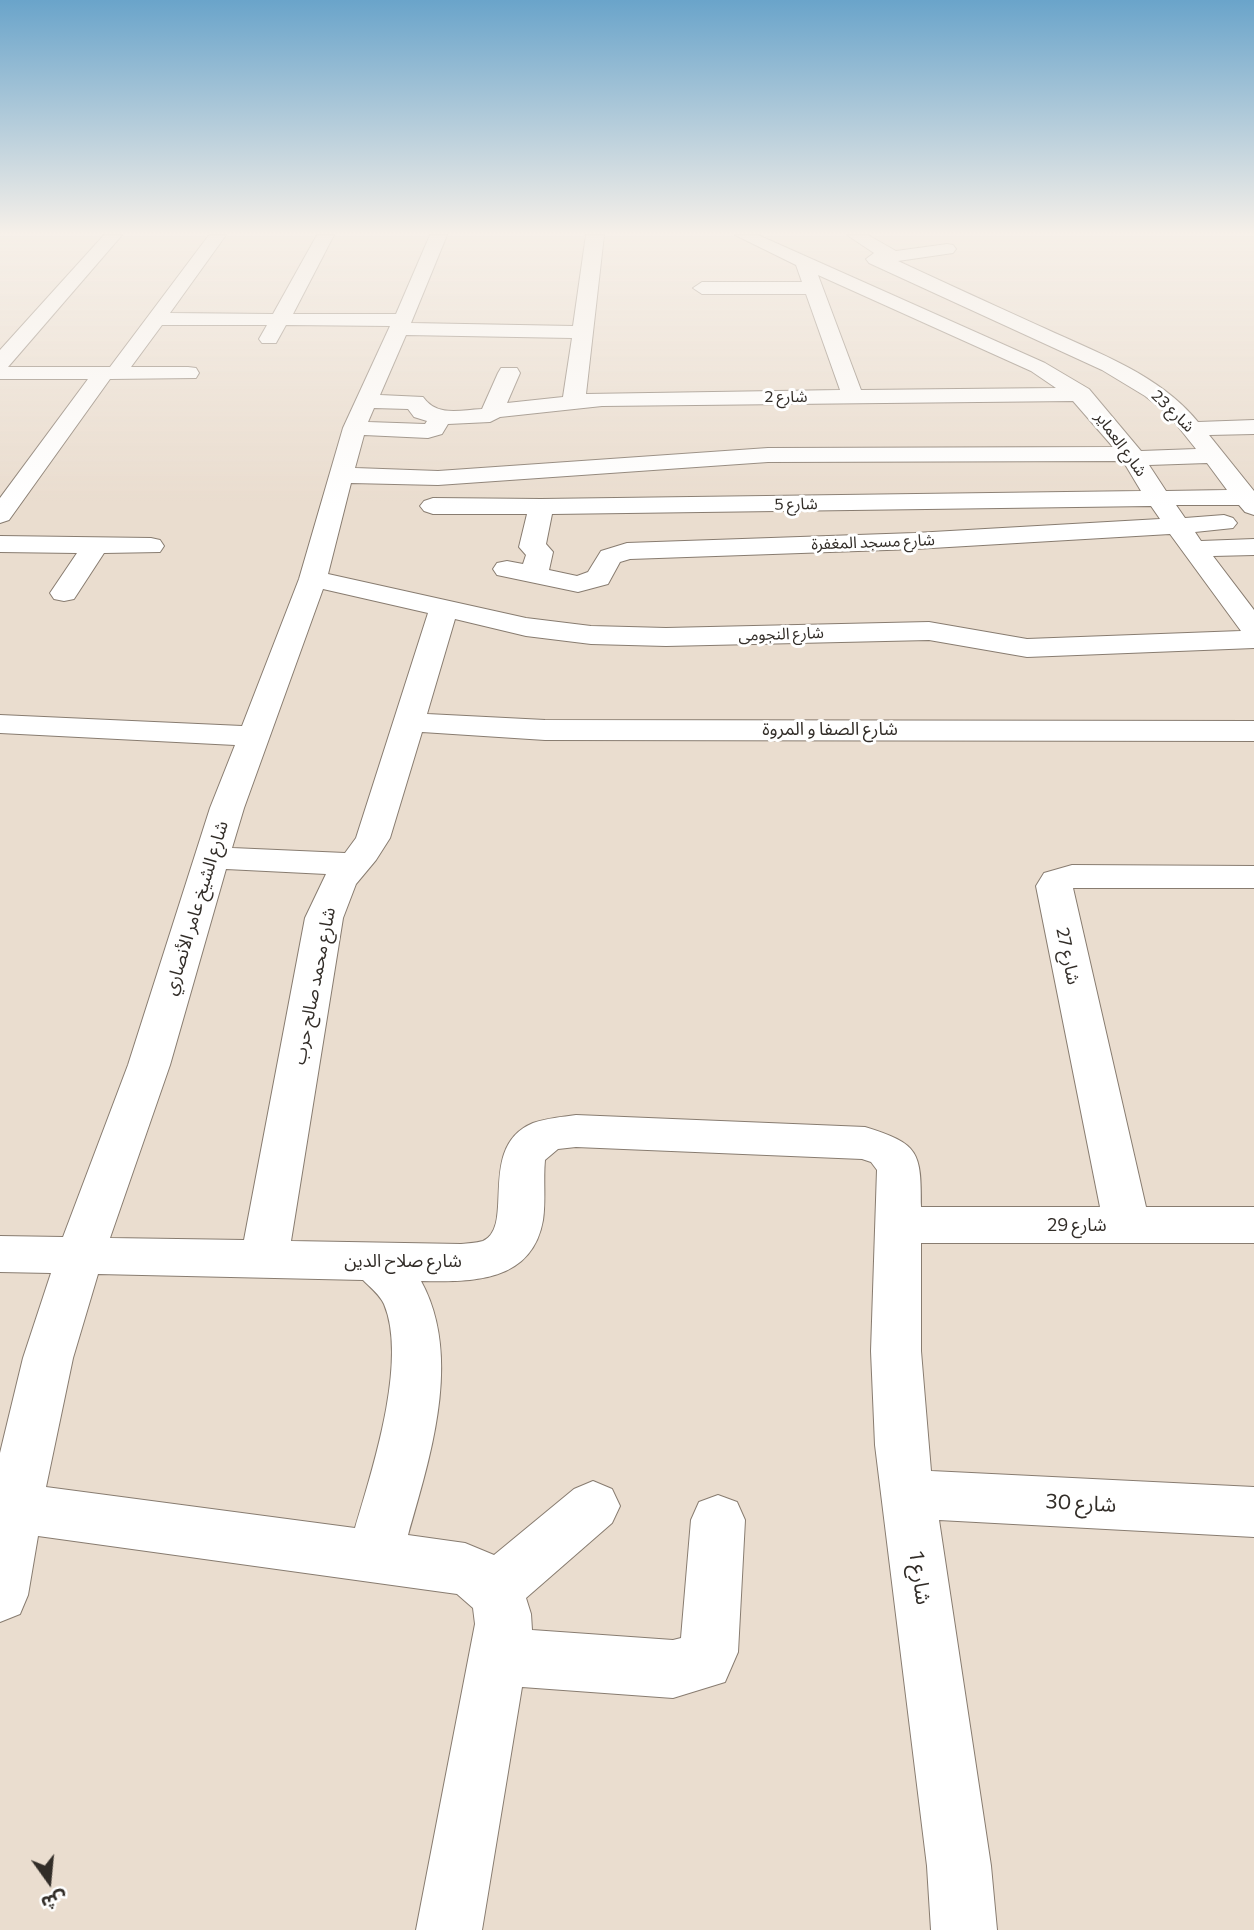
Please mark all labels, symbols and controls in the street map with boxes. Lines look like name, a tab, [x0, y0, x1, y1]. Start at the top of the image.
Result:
street label: شارع 23	[1148, 386, 1198, 436]
street label: شارع 2	[764, 387, 808, 407]
street label: شارع العماير	[1091, 408, 1151, 480]
street label: شارع 5	[774, 494, 818, 514]
street label: شارع مسجد المغفرة	[811, 530, 935, 554]
street label: شارع النجومى	[738, 623, 824, 645]
street label: شارع الصفا و المروة	[762, 718, 898, 740]
street label: شارع الشيخ عامر الأنصاري	[159, 818, 233, 998]
street label: شارع محمد صالح حرب	[288, 906, 340, 1066]
street label: شارع 27	[1051, 925, 1085, 987]
street label: شارع 29	[1047, 1214, 1107, 1236]
street label: شارع صلاح الدين	[344, 1250, 462, 1272]
street label: شارع 30	[1045, 1489, 1117, 1517]
street label: شارع 1	[904, 1550, 936, 1606]
north arrow	[14, 1846, 84, 1916]
text: ش	[39, 1887, 70, 1916]

